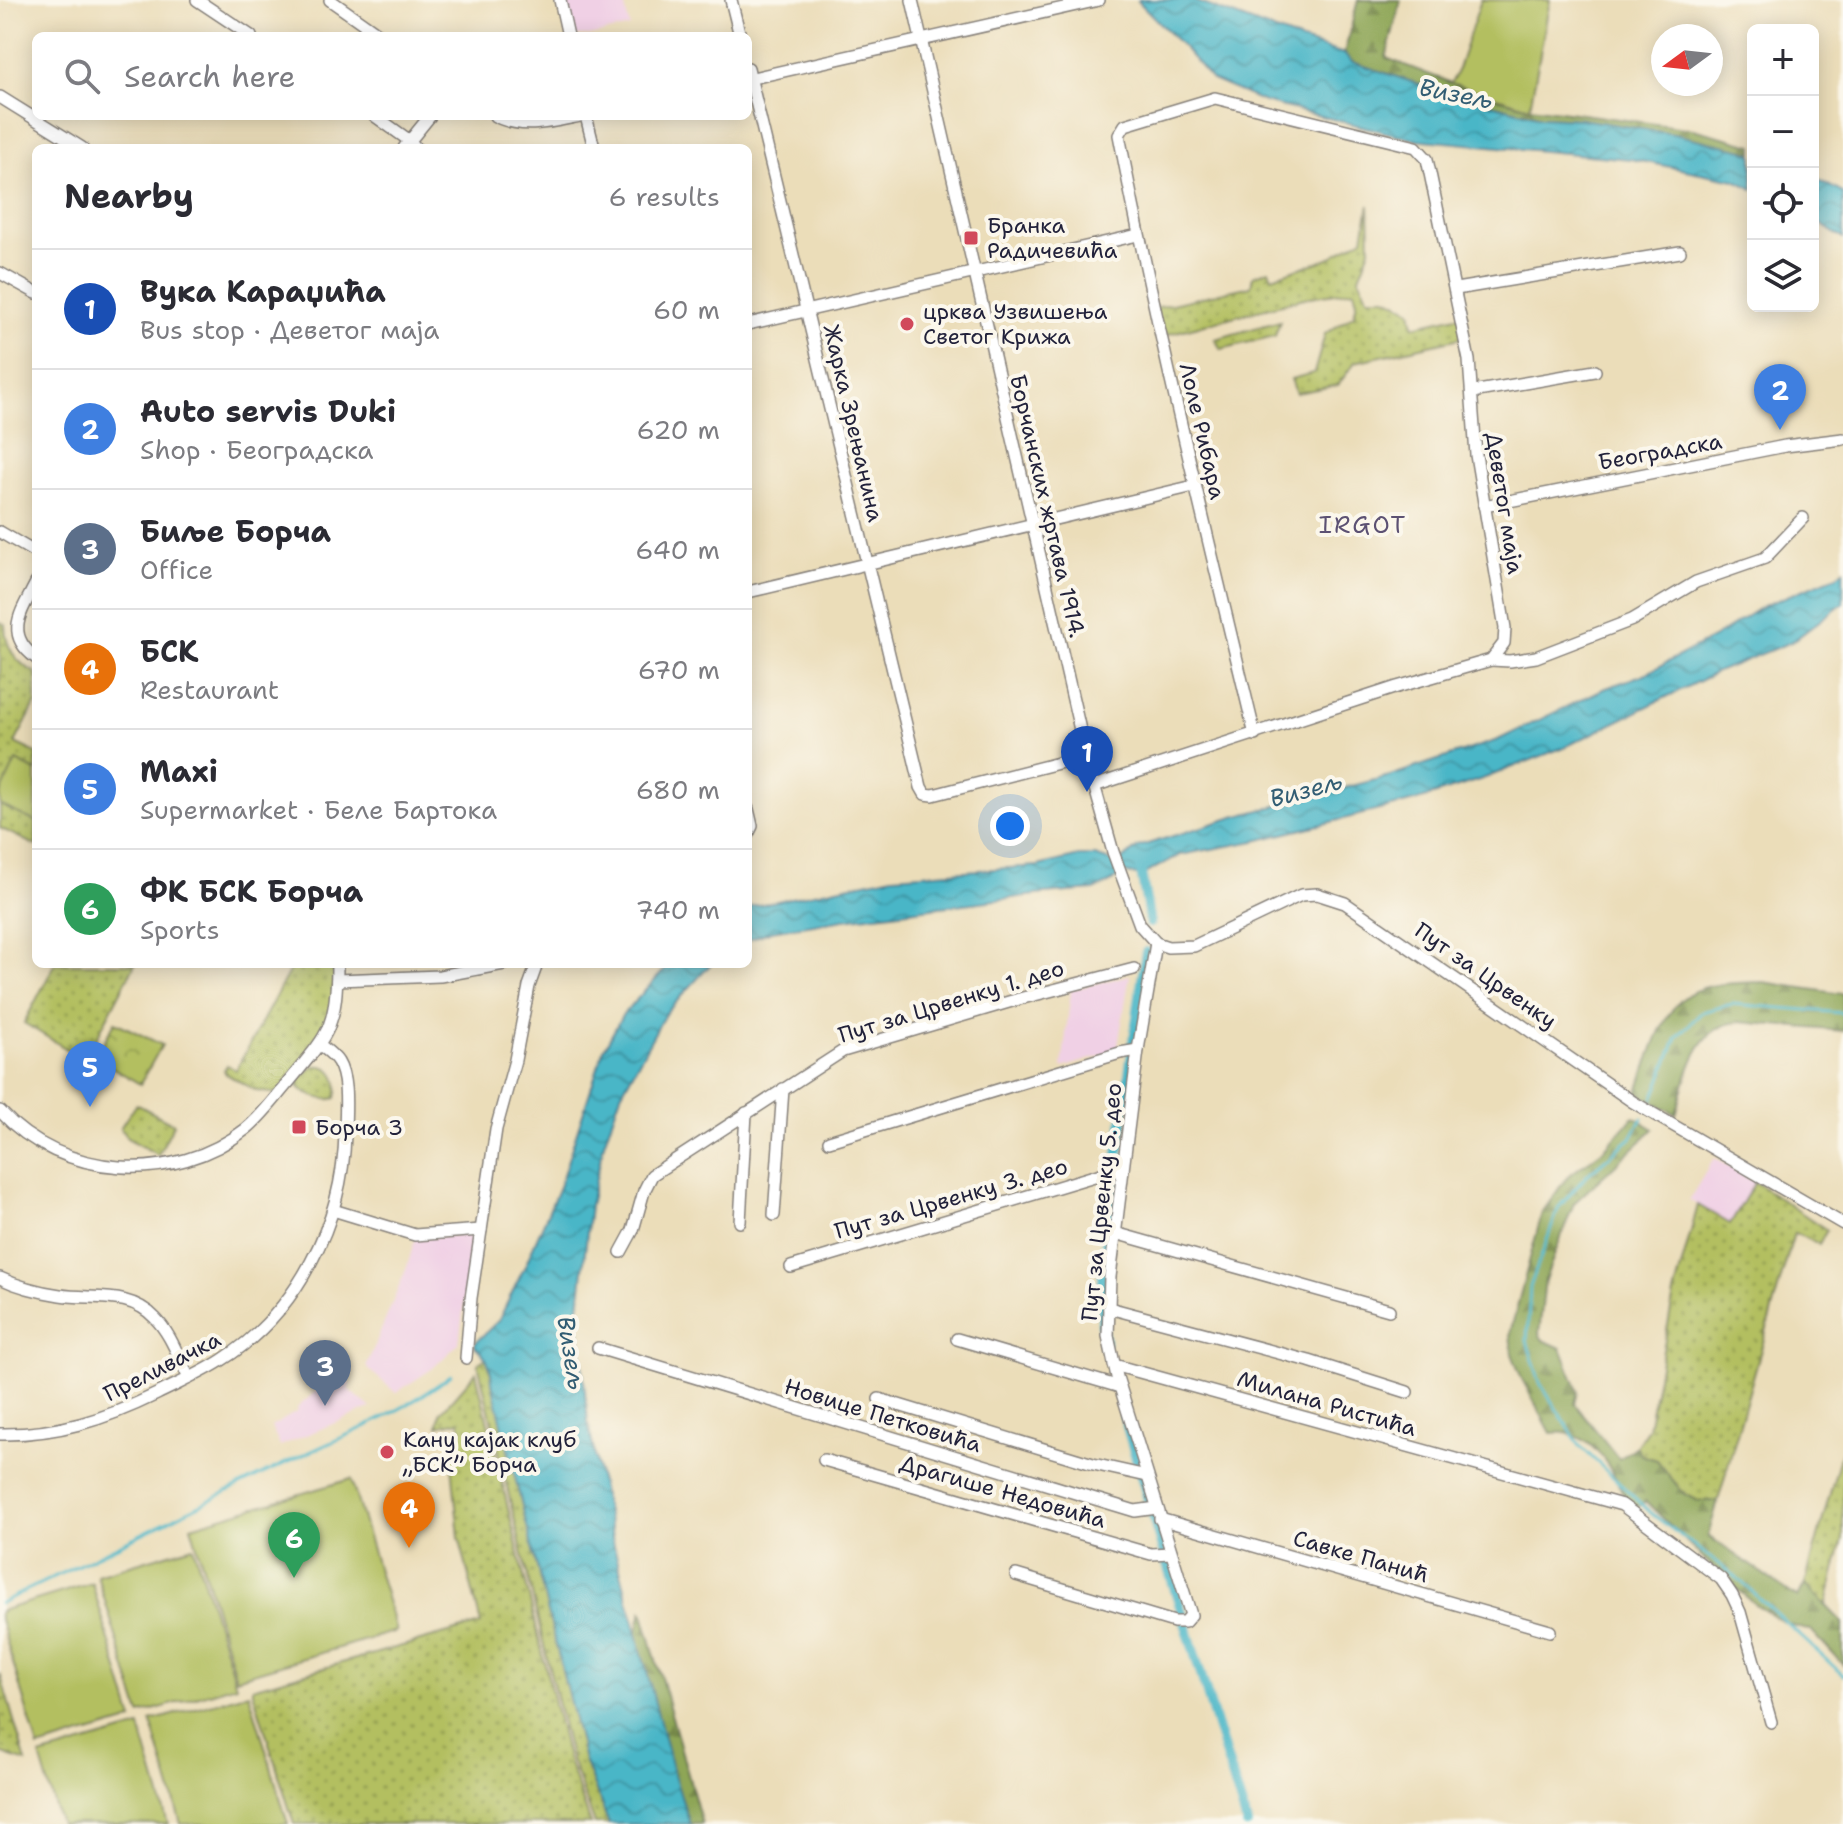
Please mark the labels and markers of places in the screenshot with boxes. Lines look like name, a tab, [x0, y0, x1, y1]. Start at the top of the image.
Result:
place label: Бранка Радичевића	[987, 211, 1118, 265]
marker: Бранка Радичевића	[962, 229, 980, 247]
place label: црква Узвишења Светог Крижа	[923, 297, 1108, 351]
marker: црква Узвишења Светог Крижа	[898, 315, 916, 333]
pin: 2	[1754, 364, 1806, 430]
pin: 1	[1061, 726, 1113, 792]
pin: 5	[64, 1041, 116, 1107]
place label: Борча 3	[315, 1113, 403, 1142]
marker: Борча 3	[290, 1118, 308, 1136]
pin: 3	[299, 1340, 351, 1406]
place label: Кану кајак клуб „БСК” Борча	[402, 1425, 576, 1479]
marker: Кану кајак клуб „БСК” Борча	[378, 1443, 396, 1461]
pin: 4	[383, 1482, 435, 1548]
pin: 6	[268, 1512, 320, 1578]

